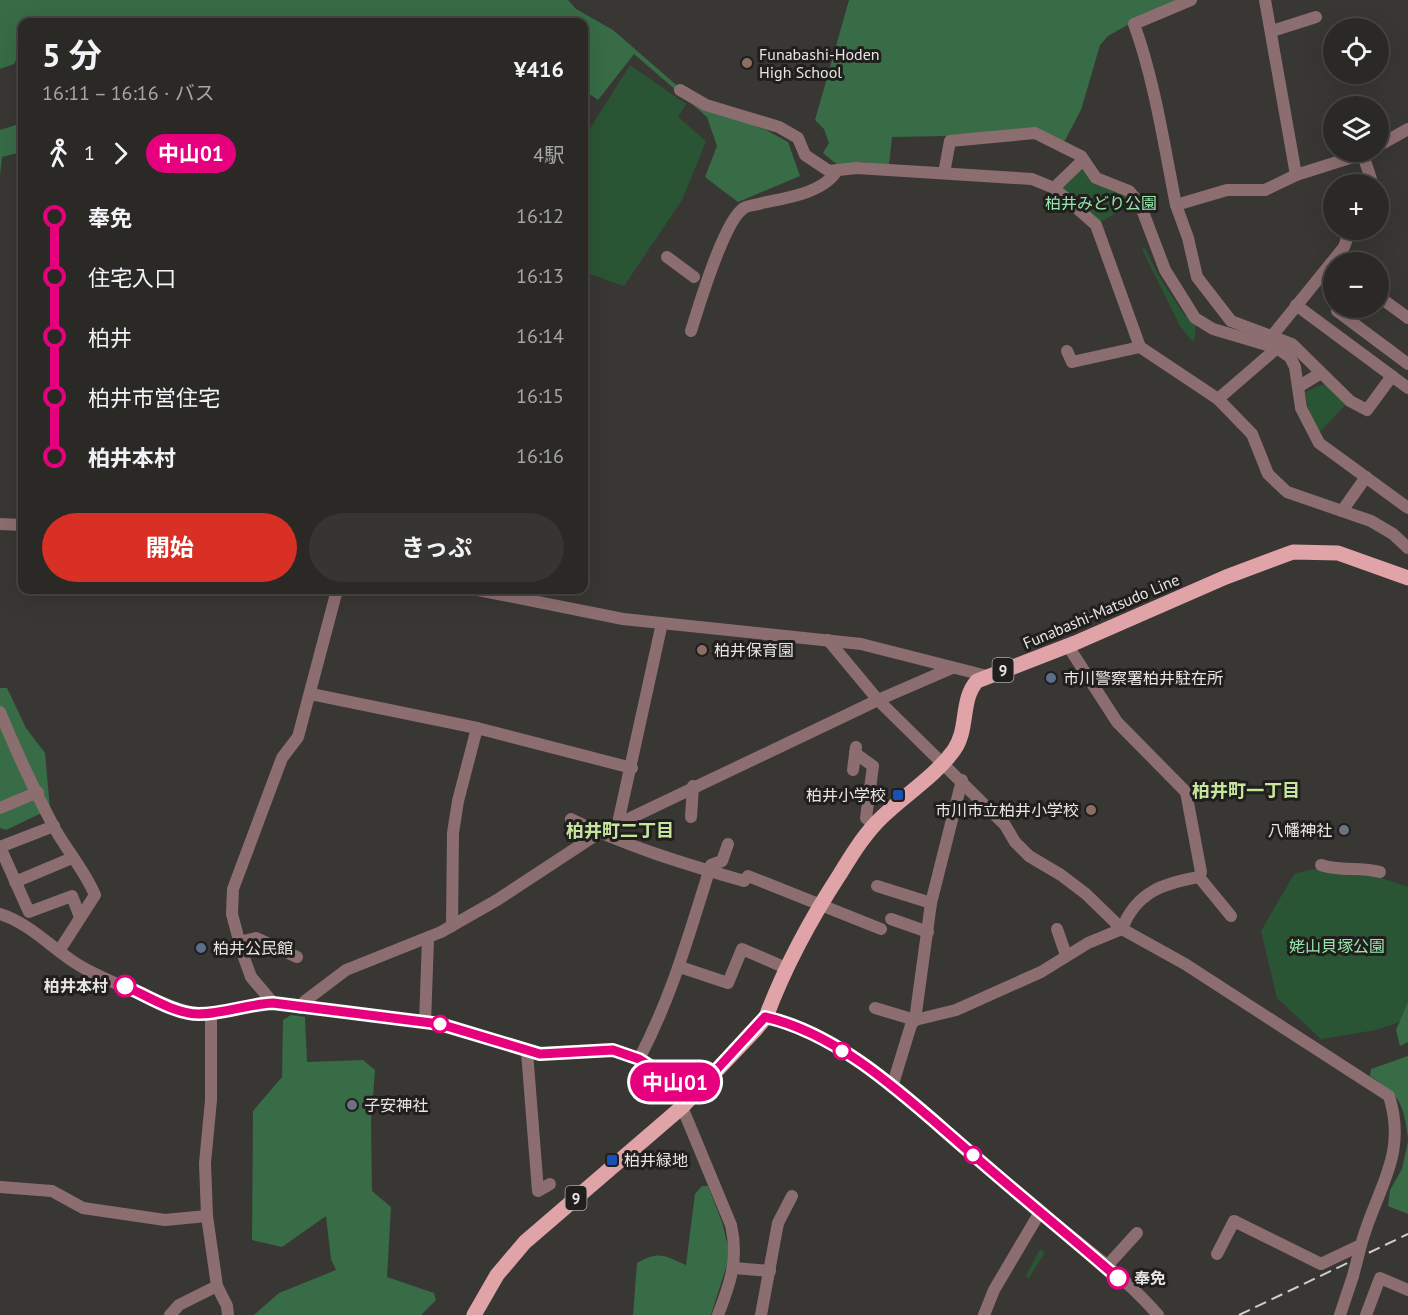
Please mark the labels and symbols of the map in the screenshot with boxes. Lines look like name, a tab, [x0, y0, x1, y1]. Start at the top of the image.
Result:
place label: Funabashi-Hoden High School	[759, 44, 880, 82]
marker: Funabashi-Hoden High School	[740, 56, 754, 70]
park label: 柏井みどり公園	[1045, 193, 1157, 213]
street label: Funabashi-Matsudo Line	[1020, 569, 1182, 653]
place label: 柏井保育園	[714, 640, 794, 660]
marker: 柏井保育園	[695, 643, 709, 657]
road number: 9	[992, 658, 1014, 682]
place label: 市川警察署柏井駐在所	[1063, 668, 1223, 688]
marker: 市川警察署柏井駐在所	[1044, 671, 1058, 685]
district label: 柏井町一丁目	[1192, 779, 1300, 802]
place label: 柏井小学校	[806, 785, 886, 805]
marker: 柏井小学校	[891, 788, 905, 802]
place label: 市川市立柏井小学校	[935, 800, 1079, 820]
marker: 市川市立柏井小学校	[1084, 803, 1098, 817]
district label: 柏井町二丁目	[566, 819, 674, 842]
place label: 八幡神社	[1268, 820, 1332, 840]
marker: 八幡神社	[1337, 823, 1351, 837]
park label: 姥山貝塚公園	[1289, 936, 1385, 956]
place label: 柏井公民館	[213, 938, 293, 958]
marker: 柏井公民館	[194, 941, 208, 955]
marker: 柏井本村	[114, 975, 136, 997]
place label: 柏井本村	[44, 976, 108, 996]
unlabelled marker	[431, 1015, 449, 1033]
unlabelled marker	[833, 1042, 851, 1060]
line badge: 中山01	[633, 1062, 717, 1102]
place label: 子安神社	[364, 1095, 428, 1115]
marker: 子安神社	[345, 1098, 359, 1112]
unlabelled marker	[964, 1146, 982, 1164]
place label: 柏井緑地	[624, 1150, 688, 1170]
marker: 柏井緑地	[605, 1153, 619, 1167]
road number: 9	[566, 1186, 586, 1210]
marker: 奉免	[1107, 1267, 1129, 1289]
place label: 奉免	[1134, 1268, 1166, 1288]

